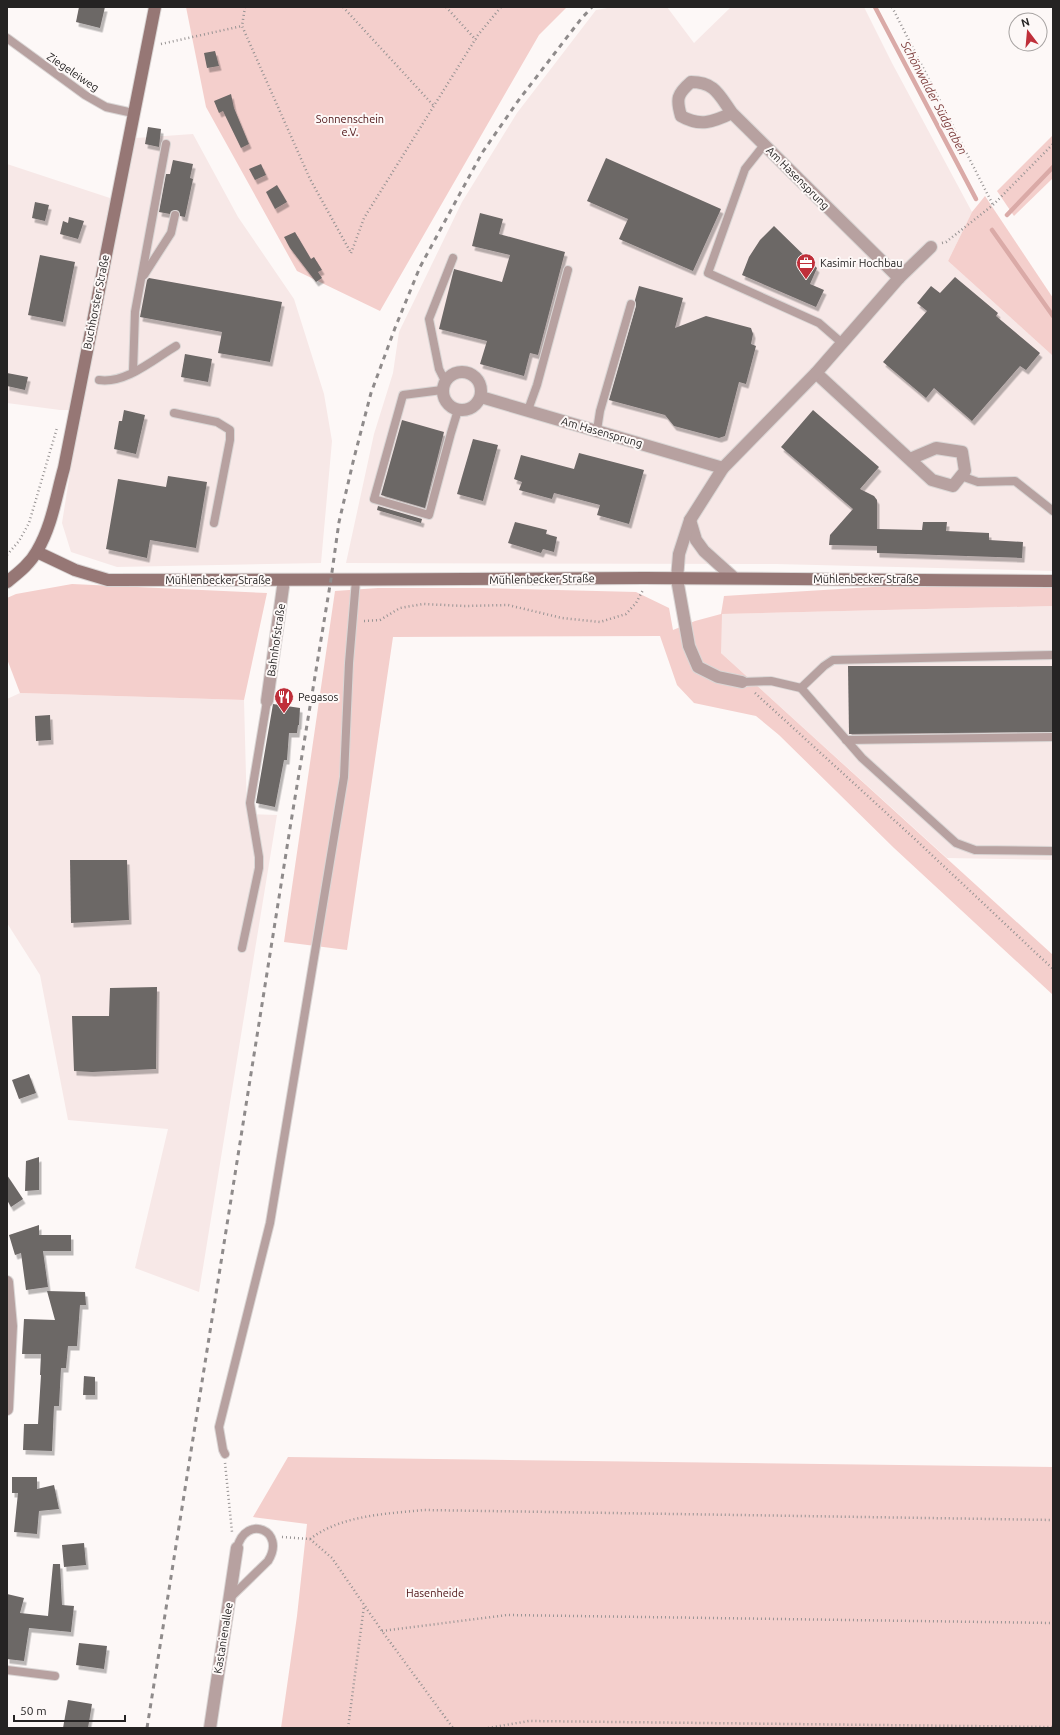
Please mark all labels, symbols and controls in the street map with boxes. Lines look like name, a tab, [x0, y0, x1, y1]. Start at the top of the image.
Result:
north arrow	[1008, 12, 1048, 52]
text: N	[1020, 15, 1031, 29]
water label: Schönwalder Südgraben	[899, 38, 970, 157]
street label: Ziegeleiweg	[45, 50, 101, 94]
park label: Sonnenschein e.V.	[316, 113, 384, 138]
street label: Am Hasensprung	[764, 144, 832, 212]
office icon: Kasimir Hochbau	[795, 252, 817, 280]
street label: Buchhorster Straße	[81, 254, 111, 350]
place label: Kasimir Hochbau	[820, 257, 903, 269]
street label: Am Hasensprung	[560, 415, 644, 449]
street label: Mühlenbecker Straße	[489, 572, 595, 586]
street label: Mühlenbecker Straße	[813, 573, 919, 585]
street label: Mühlenbecker Straße	[165, 574, 271, 586]
street label: Bahnhofstraße	[265, 603, 287, 677]
restaurant icon: Pegasos	[273, 686, 295, 714]
place label: Pegasos	[298, 691, 339, 703]
park label: Hasenheide	[406, 1587, 464, 1599]
street label: Kastanienallee	[211, 1602, 235, 1674]
scale bar	[14, 1697, 125, 1723]
text: 50 m	[20, 1704, 47, 1717]

